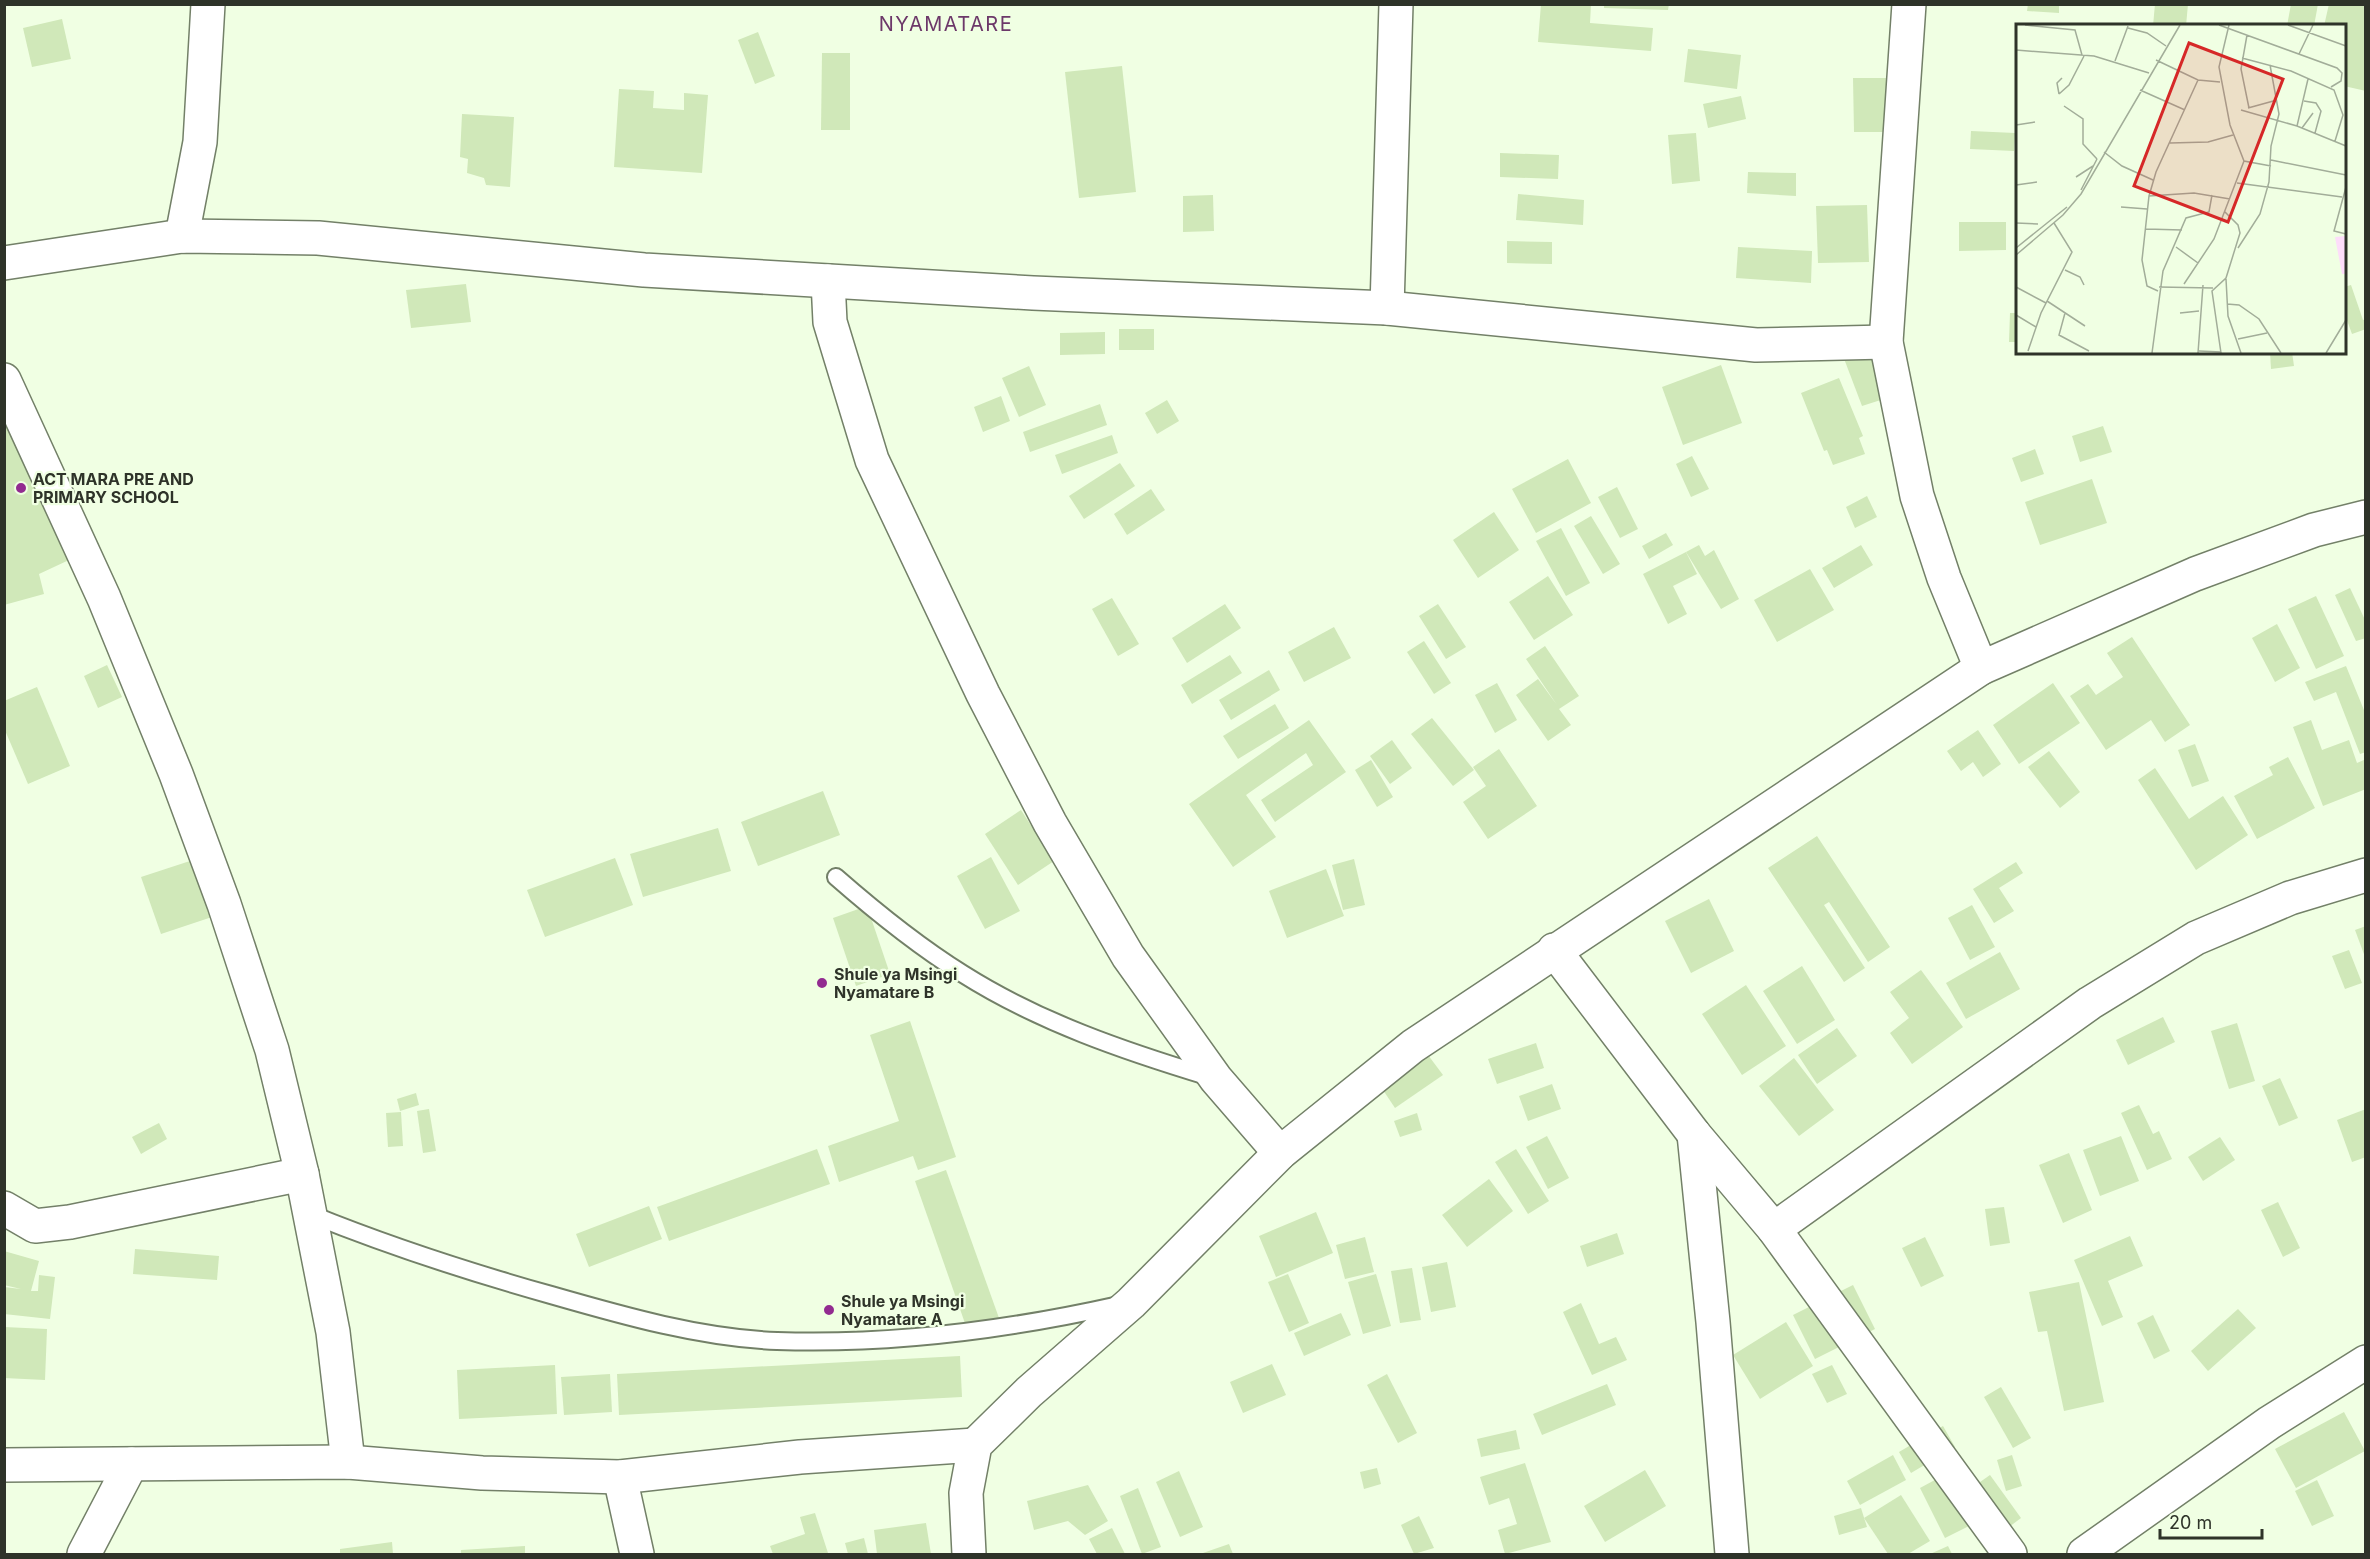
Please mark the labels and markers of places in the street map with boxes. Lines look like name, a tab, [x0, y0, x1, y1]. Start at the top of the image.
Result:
place label: ACT MARA PRE AND PRIMARY SCHOOL	[33, 469, 194, 507]
marker: ACT MARA PRE AND PRIMARY SCHOOL	[14, 481, 28, 495]
place label: Shule ya Msingi Nyamatare B	[834, 964, 957, 1002]
marker: Shule ya Msingi Nyamatare B	[815, 976, 829, 990]
place label: Shule ya Msingi Nyamatare A	[841, 1291, 964, 1329]
marker: Shule ya Msingi Nyamatare A	[822, 1303, 836, 1317]

